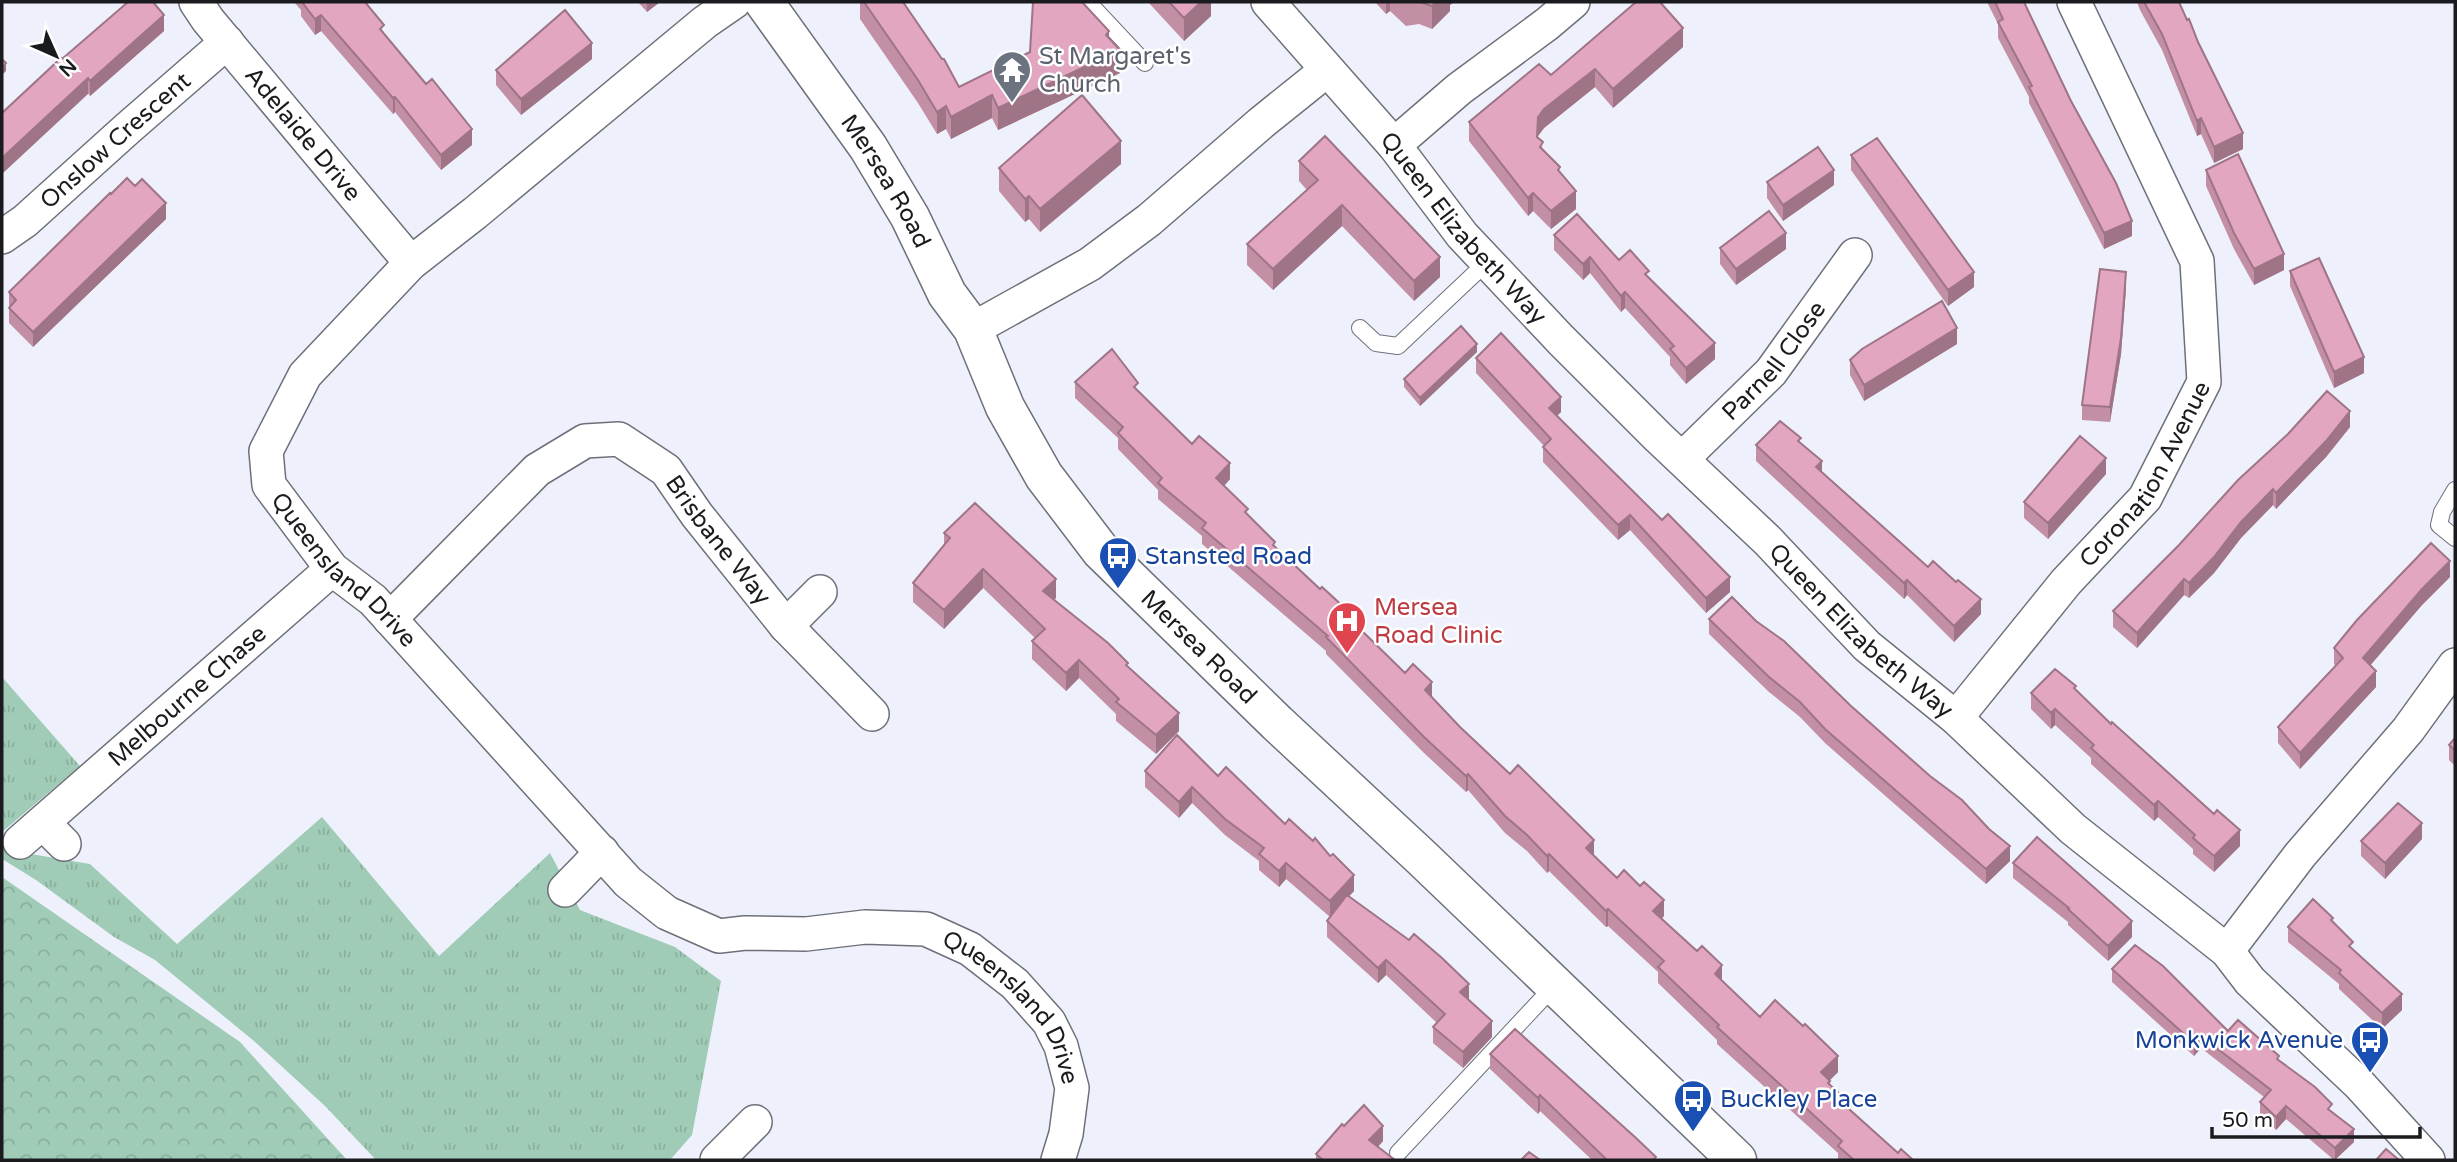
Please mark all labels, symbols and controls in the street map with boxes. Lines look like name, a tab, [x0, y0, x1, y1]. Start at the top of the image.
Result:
north arrow	[21, 21, 91, 91]
place label: St Margaret's Church	[1039, 42, 1191, 99]
temple icon: St Margaret's Church	[991, 49, 1033, 104]
text: N	[54, 54, 80, 80]
street label: Adelaide Drive	[239, 61, 367, 207]
street label: Onslow Crescent	[34, 66, 196, 215]
street label: Mersea Road	[835, 109, 937, 252]
street label: Queen Elizabeth Way	[1374, 126, 1553, 330]
street label: Parnell Close	[1716, 295, 1832, 426]
street label: Coronation Avenue	[2073, 376, 2216, 573]
street label: Brisbane Way	[659, 469, 778, 610]
street label: Queensland Drive	[265, 487, 423, 653]
bus stop icon: Stansted Road	[1097, 535, 1139, 590]
street label: Queen Elizabeth Way	[1763, 537, 1959, 725]
place label: Stansted Road	[1145, 542, 1312, 571]
street label: Mersea Road	[1135, 584, 1263, 710]
place label: Mersea Road Clinic	[1374, 593, 1503, 650]
hospital icon: Mersea Road Clinic	[1326, 600, 1368, 655]
street label: Melbourne Chase	[102, 619, 272, 773]
street label: Queensland Drive	[938, 924, 1085, 1087]
bus stop icon: Monkwick Avenue	[2349, 1019, 2391, 1074]
place label: Monkwick Avenue	[2135, 1026, 2343, 1055]
bus stop icon: Buckley Place	[1672, 1078, 1714, 1133]
place label: Buckley Place	[1720, 1085, 1877, 1114]
scale bar	[2212, 1096, 2420, 1140]
text: 50 m	[2222, 1108, 2273, 1133]

